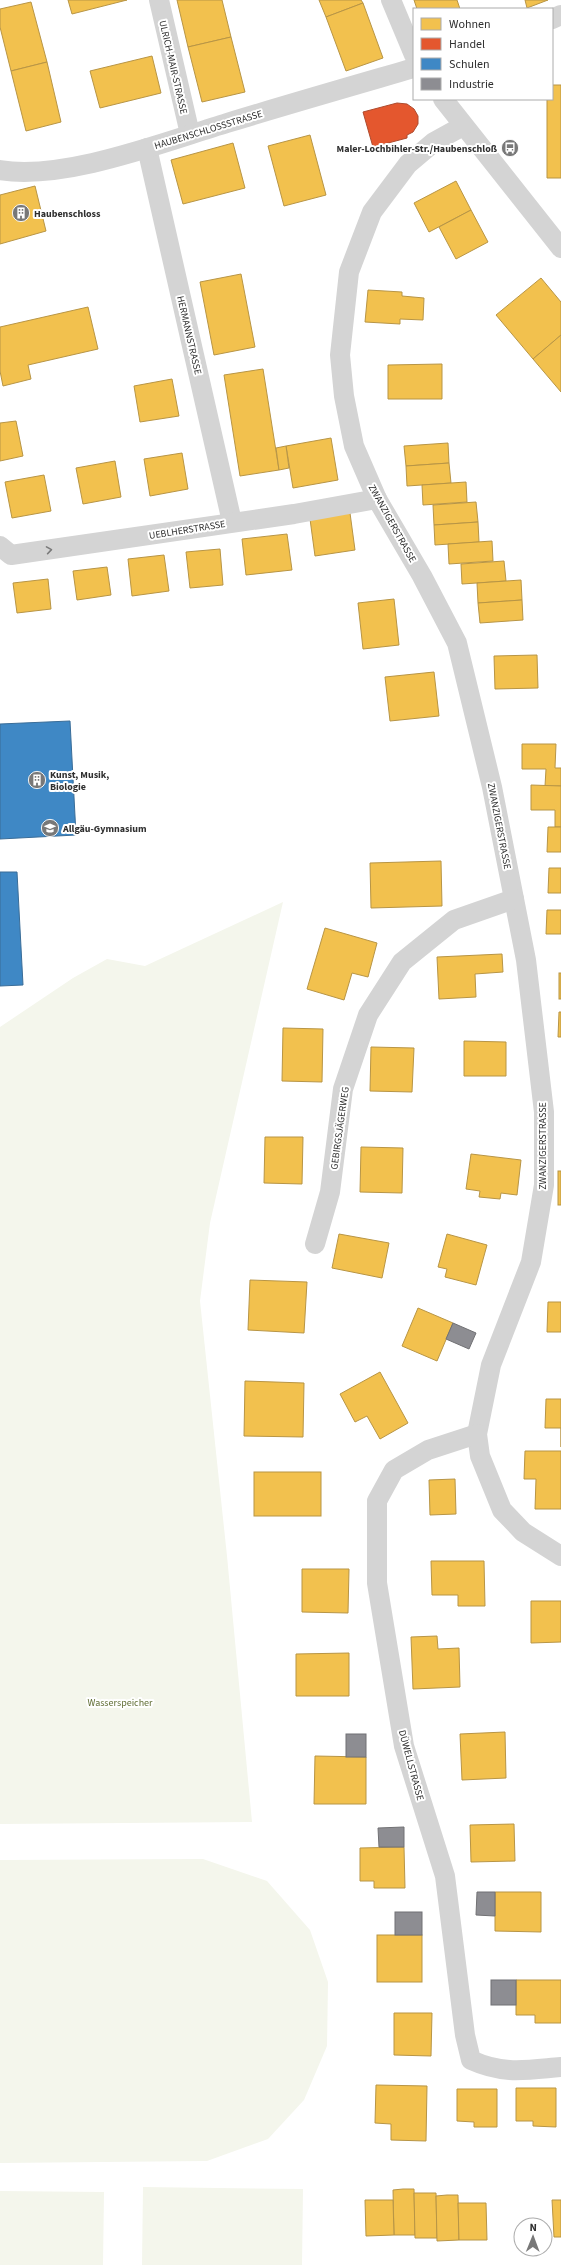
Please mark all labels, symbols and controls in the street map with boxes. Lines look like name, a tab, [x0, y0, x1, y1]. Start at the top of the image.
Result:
legend	[413, 8, 553, 100]
text: Wohnen	[449, 16, 491, 33]
street label: ULRICH-MAIR-STRASSE	[155, 19, 191, 116]
text: Handel	[449, 36, 485, 53]
text: Schulen	[449, 56, 490, 73]
text: Industrie	[449, 76, 494, 93]
street label: HAUBENSCHLOSSSTRASSE	[152, 107, 264, 153]
bus stop icon: Maler-Lochbihler-Str./Haubenschloß	[500, 138, 520, 158]
place label: Maler-Lochbihler-Str./Haubenschloß	[337, 142, 498, 156]
building icon: Haubenschloss	[11, 203, 31, 223]
place label: Haubenschloss	[34, 207, 101, 221]
street label: HERMANNSTRASSE	[173, 294, 205, 376]
street label: ZWANZIGERSTRASSE	[365, 482, 419, 565]
street label: UEBLHERSTRASSE	[148, 517, 226, 543]
one-way arrow	[46, 546, 52, 555]
place label: Kunst, Musik, Biologie	[50, 768, 109, 794]
building icon: Kunst, Musik, Biologie	[27, 770, 47, 790]
street label: ZWANZIGERSTRASSE	[484, 782, 514, 870]
school or university icon: Allgäu-Gymnasium	[40, 818, 60, 838]
place label: Allgäu-Gymnasium	[62, 822, 146, 836]
street label: GEBIRGSJÄGERWEG	[327, 1086, 353, 1171]
street label: ZWANZIGERSTRASSE	[536, 1102, 550, 1190]
park label: Wasserspeicher	[87, 1696, 153, 1710]
street label: DÜWELLSTRASSE	[395, 1728, 427, 1802]
north arrow	[513, 2217, 553, 2257]
text: N	[529, 2220, 537, 2235]

